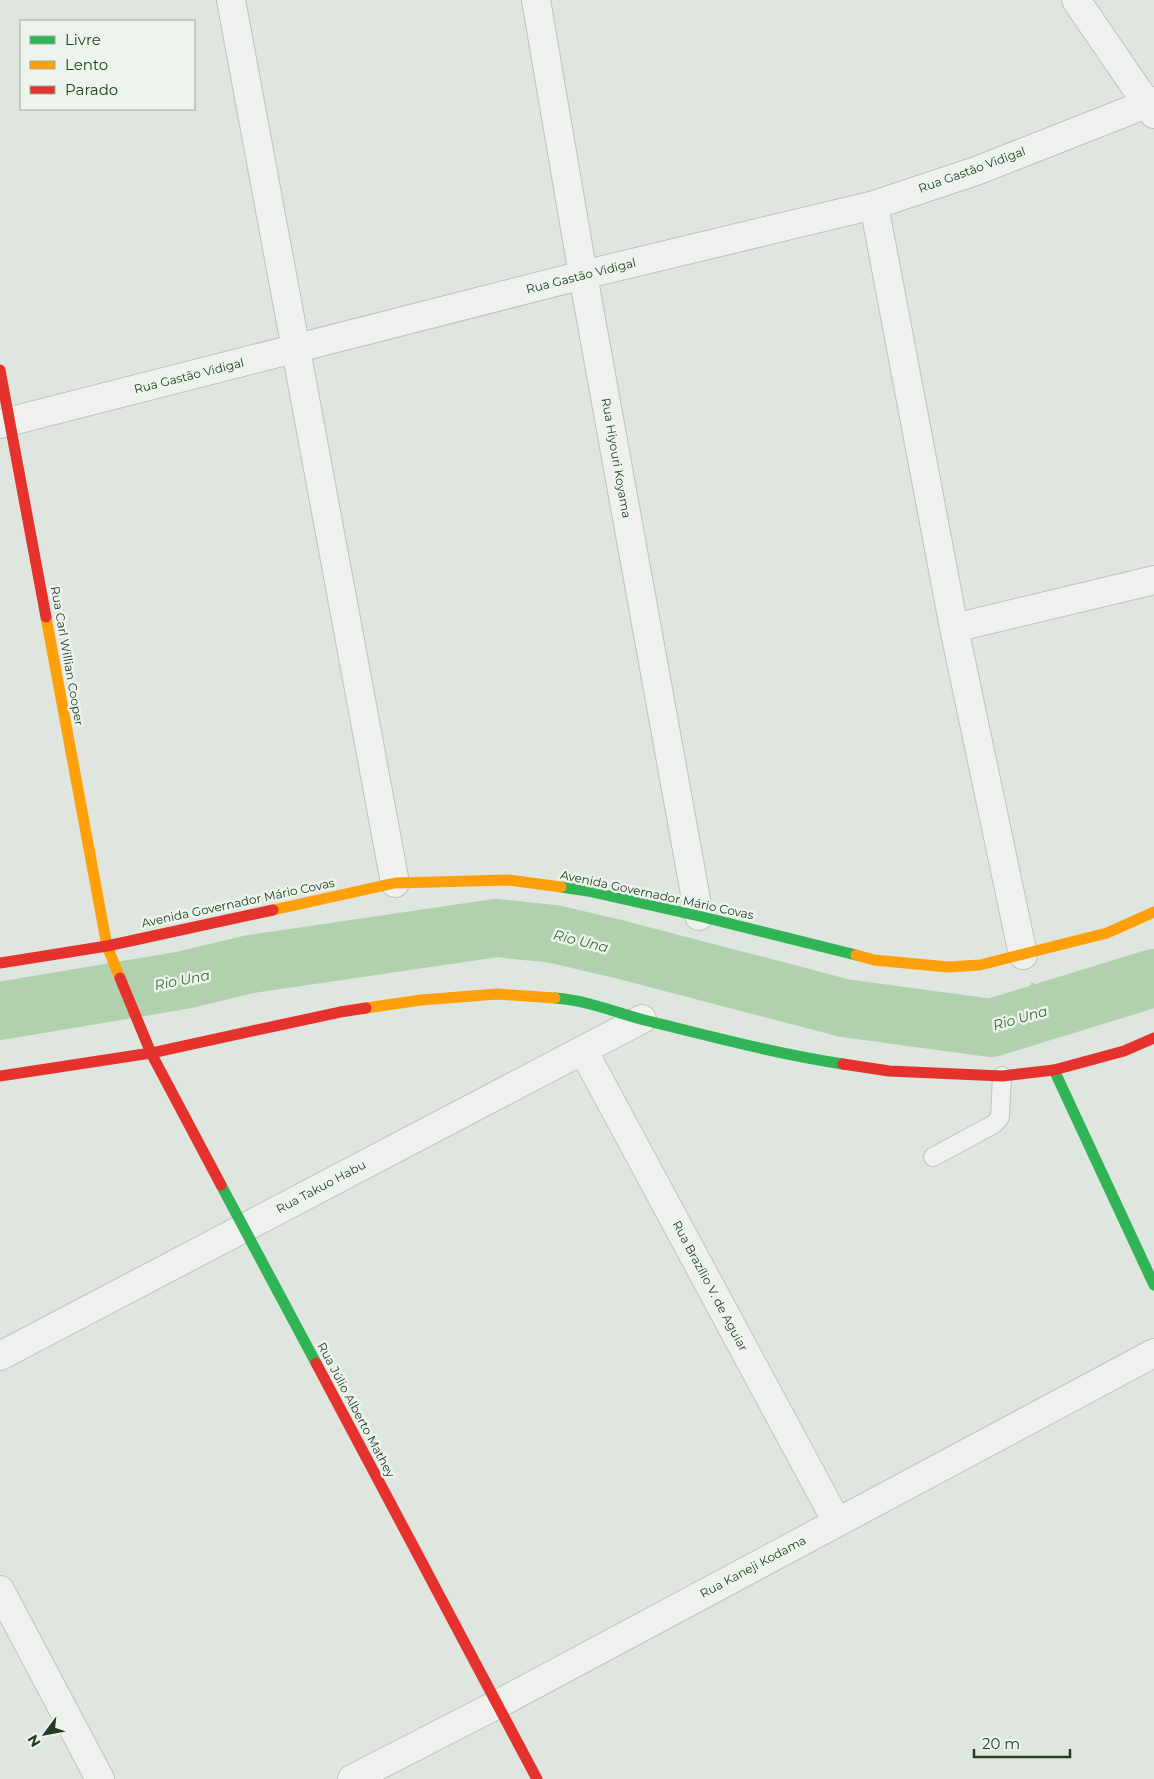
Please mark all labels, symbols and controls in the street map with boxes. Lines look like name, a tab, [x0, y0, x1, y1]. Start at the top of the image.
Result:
legend	[20, 20, 195, 110]
text: Livre	[65, 30, 101, 49]
text: Lento	[65, 55, 108, 74]
text: Parado	[65, 80, 118, 99]
street label: Rua Gastão Vidigal	[916, 143, 1027, 196]
street label: Rua Gastão Vidigal	[524, 255, 637, 296]
street label: Rua Gastão Vidigal	[132, 355, 245, 396]
street label: Rua Hiyouri Koyama	[599, 397, 634, 519]
street label: Rua Carl Willian Cooper	[48, 585, 87, 727]
street label: Avenida Governador Mário Covas	[559, 867, 755, 922]
street label: Avenida Governador Mário Covas	[140, 875, 336, 930]
water label: Rio Una	[552, 925, 610, 957]
water label: Rio Una	[153, 966, 211, 994]
water label: Rio Una	[991, 1002, 1049, 1034]
street label: Rua Takuo Habu	[273, 1157, 368, 1217]
street label: Rua Brazílio V. de Aguiar	[670, 1218, 751, 1354]
street label: Rua Júlio Alberto Mathey	[314, 1340, 399, 1480]
street label: Rua Kaneji Kodama	[697, 1532, 808, 1601]
north arrow	[20, 1709, 70, 1759]
scale bar	[974, 1726, 1070, 1758]
text: N	[23, 1731, 45, 1750]
text: 20 m	[982, 1734, 1020, 1753]

